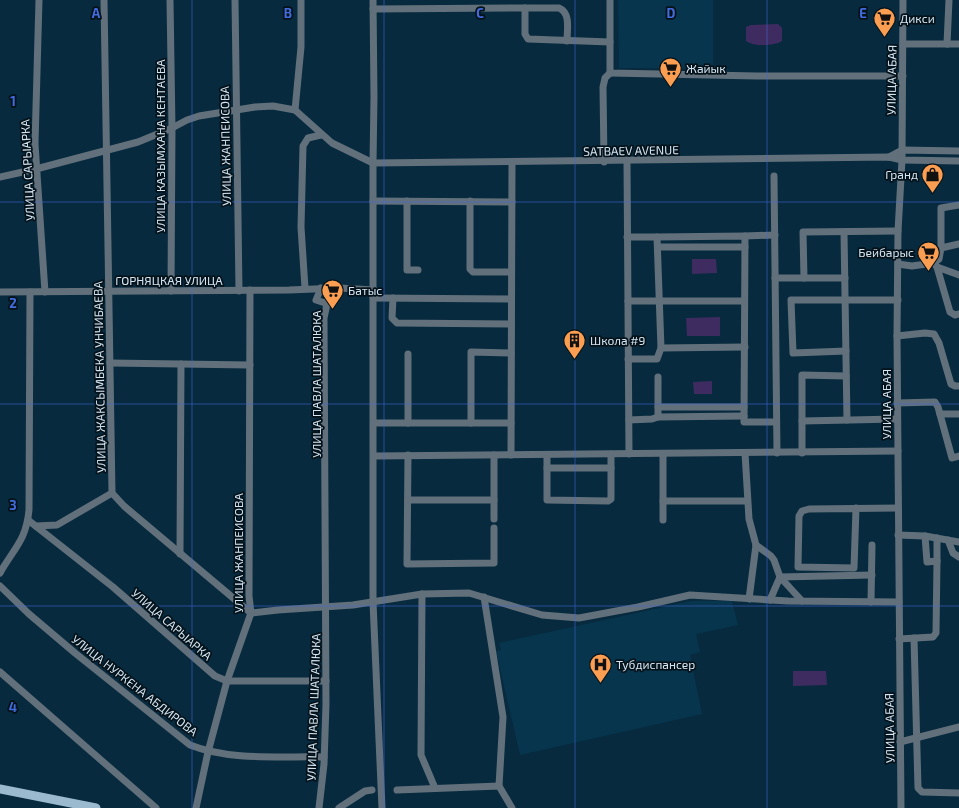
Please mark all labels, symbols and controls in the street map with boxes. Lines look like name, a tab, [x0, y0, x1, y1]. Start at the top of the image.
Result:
text: A	[92, 5, 101, 21]
text: B	[284, 5, 292, 21]
text: C	[476, 5, 484, 21]
text: D	[667, 5, 676, 21]
text: E	[859, 5, 867, 21]
supermarket icon: Дикси	[872, 5, 898, 38]
place label: Дикси	[900, 11, 935, 25]
street label: УЛИЦА АБАЯ	[883, 45, 899, 115]
supermarket icon: Жайык	[657, 55, 683, 88]
street label: УЛИЦА КАЗЫМХАНА КЕНТАЕВА	[153, 59, 167, 233]
place label: Жайык	[686, 61, 726, 75]
street label: УЛИЦА ЖАНПЕИСОВА	[217, 85, 233, 206]
text: 1	[10, 93, 16, 109]
street label: УЛИЦА САРЫАРКА	[17, 118, 37, 221]
street label: SATBAEV AVENUE	[583, 142, 679, 158]
shop icon: Гранд	[920, 161, 946, 194]
place label: Гранд	[885, 167, 918, 181]
supermarket icon: Бейбарыс	[916, 239, 942, 272]
place label: Бейбарыс	[858, 245, 914, 259]
street label: ГОРНЯЦКАЯ УЛИЦА	[115, 273, 223, 287]
supermarket icon: Батыс	[320, 277, 346, 310]
street label: УЛИЦА ЖАКСЫМБЕКА УНЧИБАЕВА	[90, 280, 108, 473]
place label: Батыс	[348, 283, 382, 297]
text: 2	[9, 295, 17, 311]
street label: УЛИЦА ПАВЛА ШАТАЛЮКА	[309, 310, 323, 458]
building icon: Школа #9	[562, 327, 588, 360]
place label: Школа #9	[590, 333, 646, 347]
street label: УЛИЦА АБАЯ	[879, 369, 893, 439]
street label: УЛИЦА ЖАНПЕИСОВА	[231, 493, 245, 613]
text: 3	[9, 497, 17, 513]
street label: УЛИЦА САРЫАРКА	[129, 585, 215, 663]
street label: УЛИЦА НУРКЕНА АБДИРОВА	[69, 631, 201, 739]
street label: УЛИЦА ПАВЛА ШАТАЛЮКА	[303, 632, 323, 781]
hospital icon: Тубдиспансер	[587, 651, 613, 684]
place label: Тубдиспансер	[616, 657, 695, 672]
street label: УЛИЦА АБАЯ	[881, 693, 897, 763]
text: 4	[9, 699, 17, 715]

